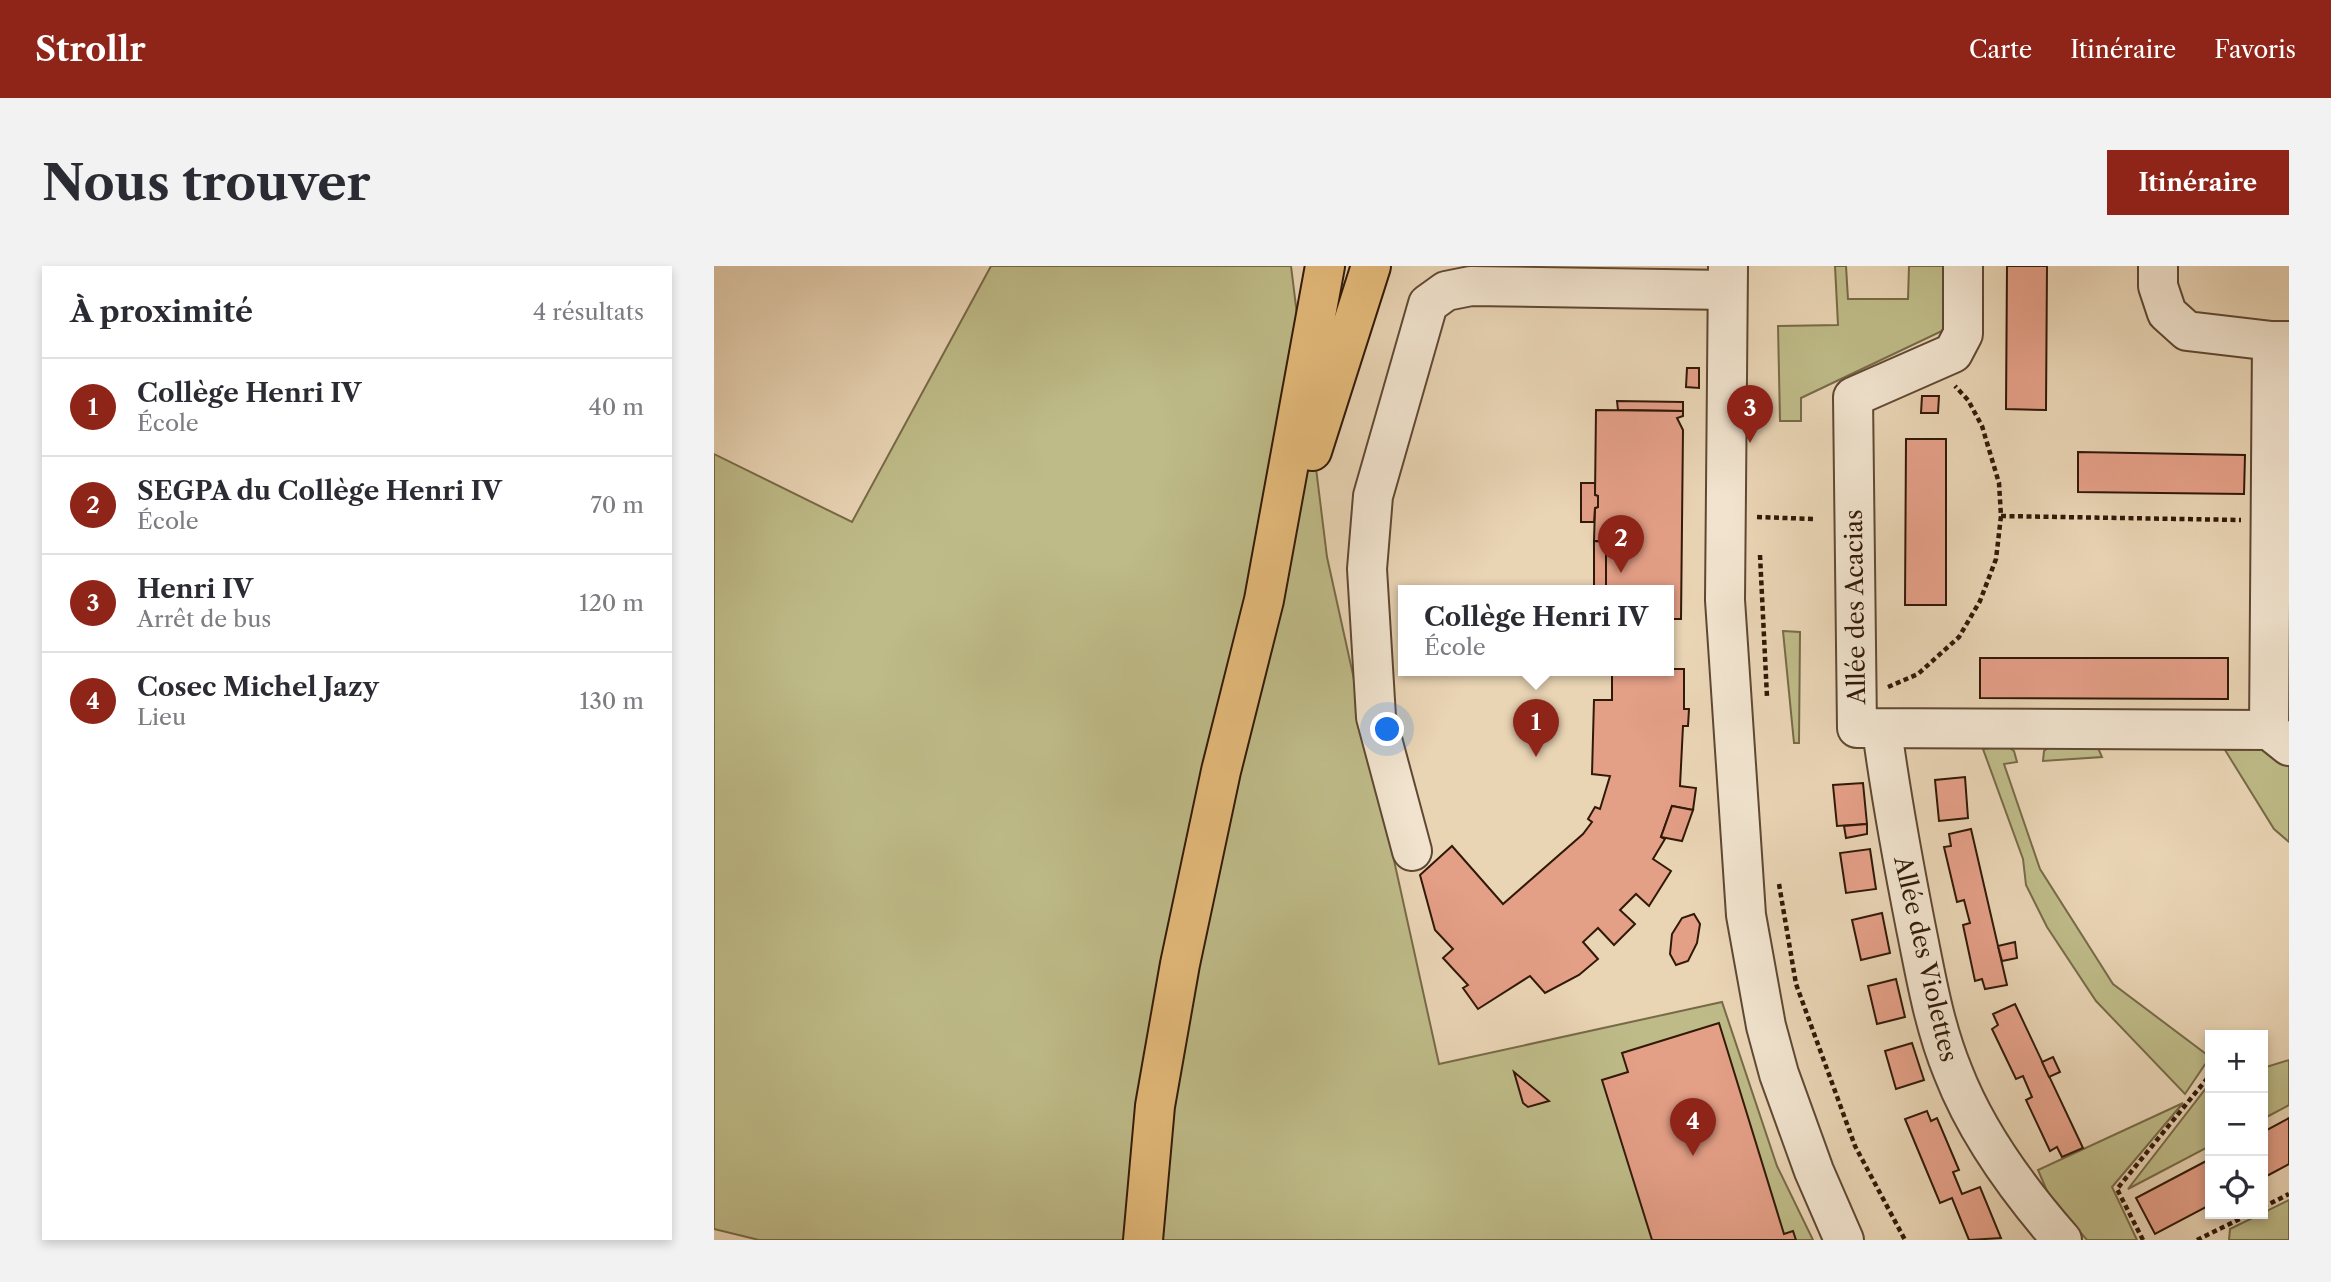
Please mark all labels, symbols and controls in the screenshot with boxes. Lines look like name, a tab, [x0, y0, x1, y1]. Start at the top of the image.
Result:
text: Strollr	[35, 29, 146, 70]
text: Carte	[1969, 35, 2032, 64]
text: Itinéraire	[2070, 35, 2176, 64]
text: Favoris	[2214, 35, 2296, 64]
button: Itinéraire	[2107, 150, 2289, 215]
text: Nous trouver	[42, 152, 370, 213]
text: À proximité	[70, 293, 253, 330]
text: 4 résultats	[533, 298, 644, 326]
text: Collège Henri IV	[137, 377, 361, 409]
pin: 3	[1727, 385, 1773, 443]
text: 1	[88, 393, 98, 421]
text: 40 m	[589, 393, 644, 421]
text: École	[137, 409, 199, 437]
text: SEGPA du Collège Henri IV	[137, 475, 502, 507]
text: 2	[86, 491, 100, 519]
text: 70 m	[591, 491, 644, 519]
text: École	[137, 507, 199, 535]
street label: Allée des Acacias	[1839, 509, 1871, 706]
pin: 2	[1598, 515, 1644, 573]
text: Henri IV	[137, 573, 253, 605]
popup	[1398, 585, 1674, 676]
text: 3	[87, 589, 100, 617]
text: 120 m	[579, 589, 644, 617]
text: Collège Henri IV	[1424, 601, 1648, 633]
text: Arrêt de bus	[137, 605, 271, 633]
text: École	[1424, 633, 1486, 661]
text: Cosec Michel Jazy	[137, 671, 379, 703]
text: 4	[86, 687, 100, 715]
text: 130 m	[580, 687, 644, 715]
pin: 1	[1513, 699, 1559, 757]
text: Lieu	[137, 703, 186, 731]
your location	[1370, 712, 1404, 746]
street label: Allée des Violettes	[1888, 852, 1964, 1065]
map controls	[2205, 1030, 2268, 1219]
button: +	[2205, 1030, 2268, 1093]
button: −	[2205, 1093, 2268, 1156]
pin: 4	[1670, 1098, 1716, 1156]
button: locate	[2205, 1156, 2268, 1219]

